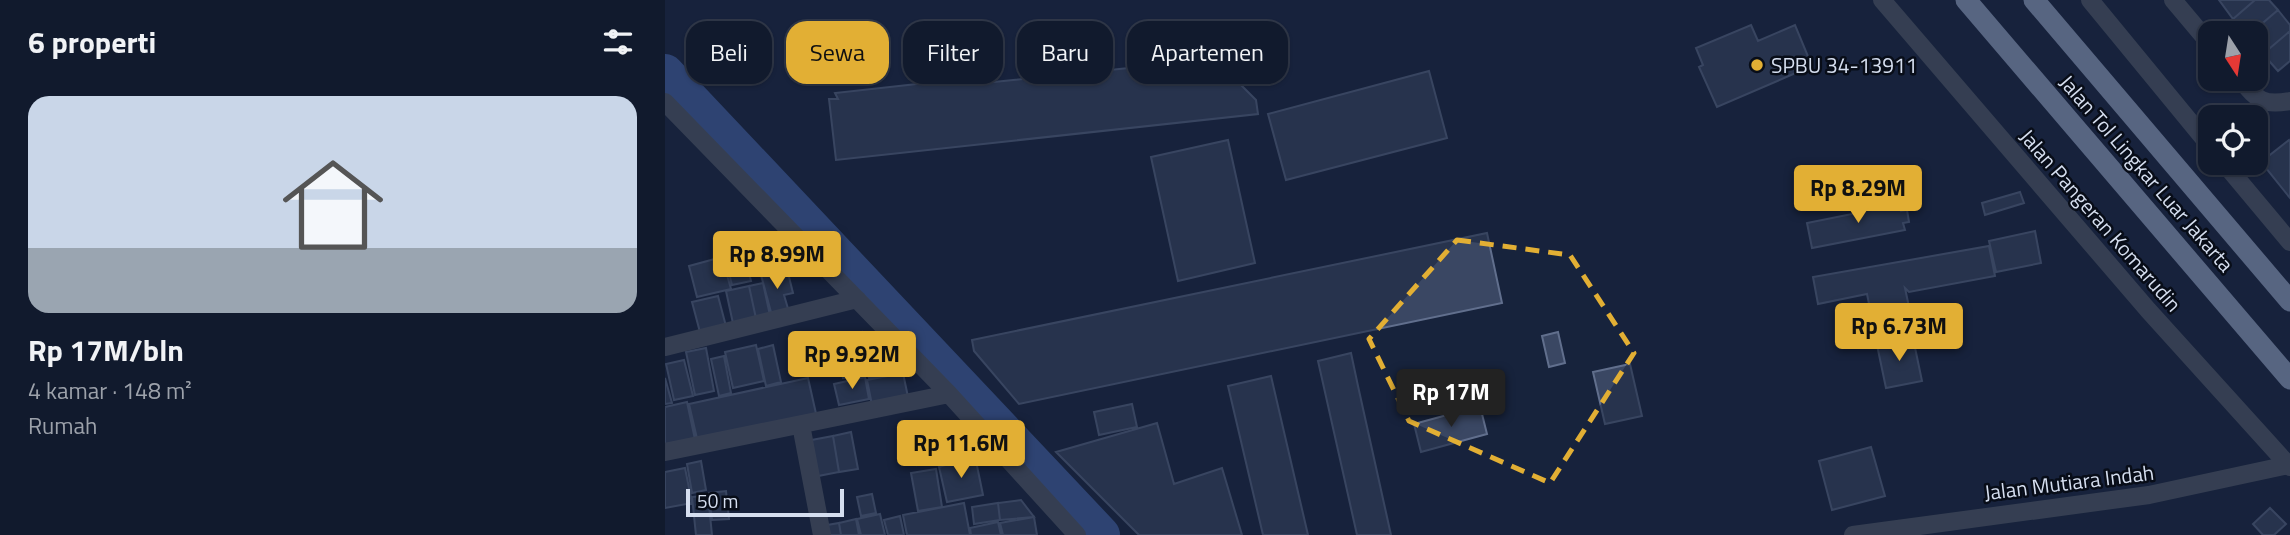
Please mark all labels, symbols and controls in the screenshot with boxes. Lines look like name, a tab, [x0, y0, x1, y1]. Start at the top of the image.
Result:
text: 6 properti	[28, 19, 156, 65]
chip: Beli	[686, 21, 772, 84]
chip: Sewa	[786, 21, 889, 84]
chip: Filter	[903, 21, 1003, 84]
chip: Baru	[1017, 21, 1113, 84]
chip: Apartemen	[1127, 21, 1288, 84]
north arrow	[2198, 21, 2268, 91]
map controls	[2198, 21, 2268, 175]
icon: filters	[599, 23, 637, 61]
place label: SPBU 34-13911	[1771, 49, 1917, 81]
marker: SPBU 34-13911	[1749, 57, 1765, 73]
street label: Jalan Tol Lingkar Luar Jakarta	[2052, 67, 2242, 279]
button: locate	[2198, 105, 2268, 175]
street label: Jalan Pangeran Komarudin	[2012, 121, 2190, 319]
icon: home	[270, 142, 396, 268]
pin: Rp 8.29M	[1786, 166, 1930, 225]
text: Rp 8.29M	[1810, 170, 1906, 205]
pin: Rp 8.99M	[705, 232, 849, 291]
text: Rp 8.99M	[729, 236, 825, 271]
pin: Rp 6.73M	[1827, 304, 1971, 363]
text: Rp 6.73M	[1851, 308, 1947, 343]
text: Rp 17M/bln	[28, 327, 184, 373]
pin: Rp 9.92M	[780, 332, 924, 391]
text: Rp 9.92M	[804, 336, 900, 371]
pin: Rp 17M	[1394, 370, 1508, 429]
text: 4 kamar · 148 m²	[28, 373, 192, 408]
text: Rp 17M	[1412, 374, 1490, 409]
text: Rumah	[28, 408, 97, 443]
pin: Rp 11.6M	[889, 420, 1033, 480]
text: Rp 11.6M	[913, 425, 1009, 460]
street label: Jalan Mutiara Indah	[1982, 456, 2156, 508]
scale bar	[686, 486, 843, 518]
text: 50 m	[697, 486, 738, 515]

